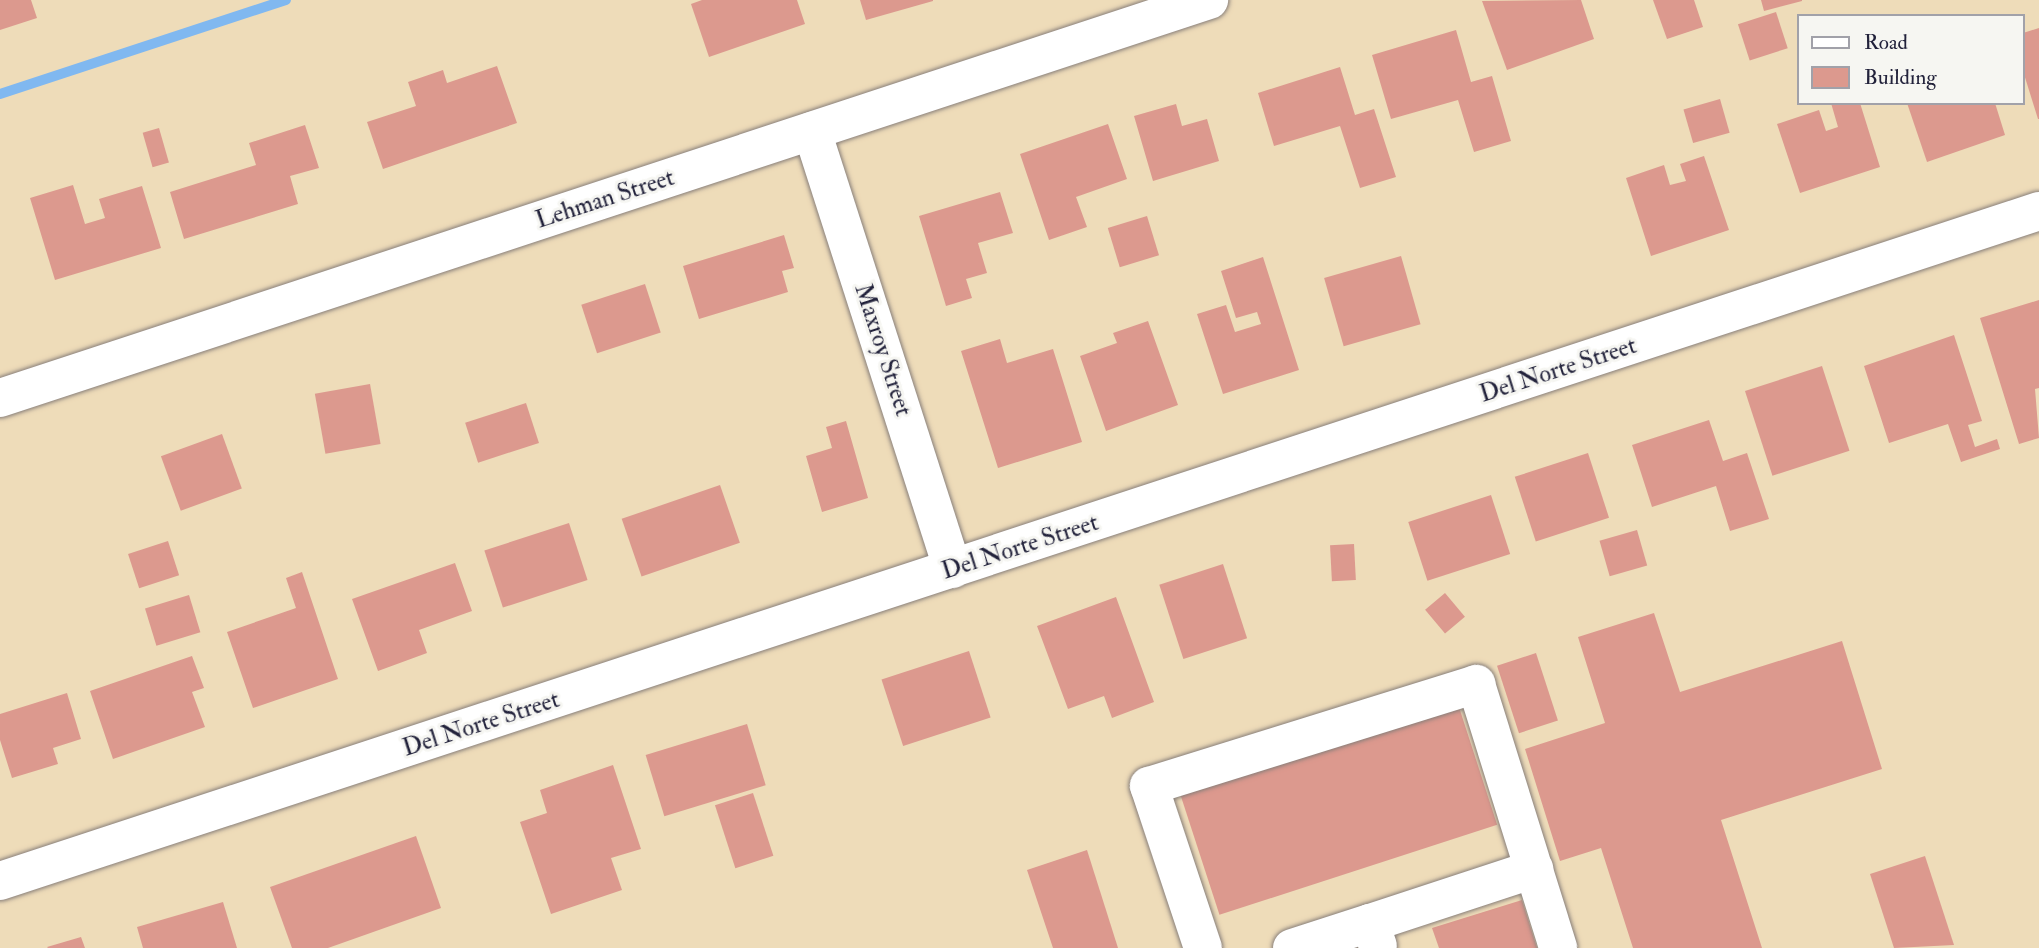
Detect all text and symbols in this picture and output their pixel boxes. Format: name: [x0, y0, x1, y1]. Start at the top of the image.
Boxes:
legend: [1798, 14, 2025, 105]
text: Road: [1864, 29, 1908, 56]
text: Building: [1864, 64, 1937, 91]
street label: Lehman Street: [532, 163, 678, 235]
street label: Maxroy Street: [848, 280, 918, 420]
street label: Del Norte Street: [1476, 331, 1640, 409]
street label: Del Norte Street: [938, 508, 1102, 586]
street label: Del Norte Street: [399, 685, 563, 763]

